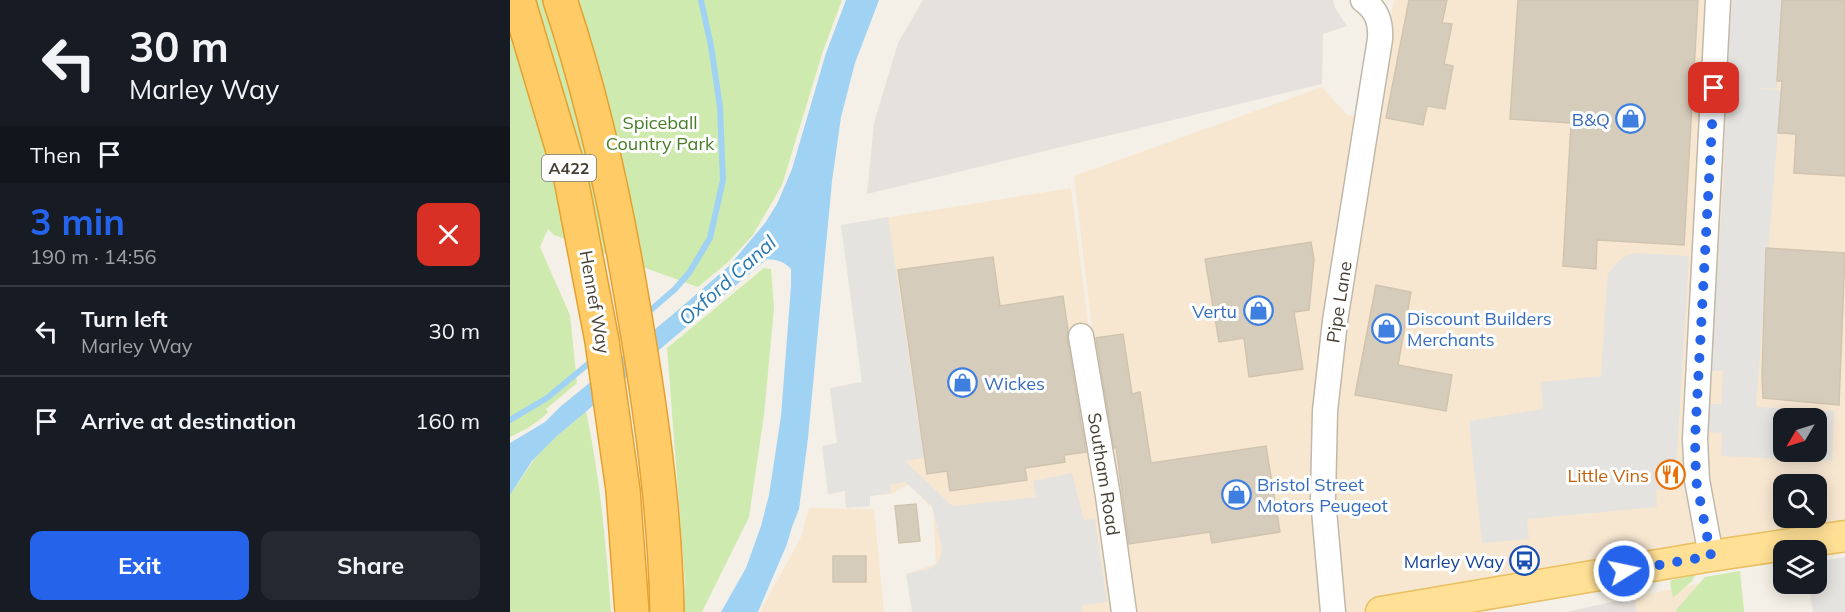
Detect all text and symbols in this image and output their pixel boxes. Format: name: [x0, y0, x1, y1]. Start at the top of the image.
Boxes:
text: 30 m: [129, 20, 229, 73]
icon: left: [30, 24, 108, 102]
pin: [1688, 62, 1739, 113]
icon: arrive: [1697, 71, 1730, 104]
text: Marley Way: [129, 72, 279, 106]
shop icon: B&Q: [1615, 103, 1647, 135]
place label: B&Q: [1572, 108, 1610, 131]
park label: Spiceball Country Park: [606, 111, 715, 155]
icon: arrive: [93, 138, 126, 171]
text: Then: [30, 141, 81, 169]
road number: A422: [542, 155, 596, 181]
text: 3 min: [30, 199, 125, 244]
button: close: [417, 203, 480, 266]
water label: Oxford Canal: [673, 230, 781, 330]
text: 190 m · 14:56: [30, 244, 156, 269]
street label: Hennef Way: [575, 249, 615, 356]
street label: Pipe Lane: [1321, 260, 1357, 344]
shop icon: Vertu: [1242, 295, 1274, 327]
place label: Vertu: [1192, 300, 1237, 323]
text: Turn left: [81, 305, 168, 333]
place label: Discount Builders Merchants: [1407, 307, 1552, 351]
shop icon: Discount Builders Merchants: [1370, 312, 1402, 344]
icon: left: [30, 315, 63, 348]
text: 30 m: [429, 317, 480, 345]
text: Marley Way: [81, 333, 192, 358]
shop icon: Wickes: [947, 367, 979, 399]
place label: Wickes: [984, 372, 1045, 395]
icon: arrive: [30, 405, 63, 438]
text: Arrive at destination: [81, 407, 296, 435]
text: 160 m: [415, 407, 480, 435]
north arrow: [1773, 408, 1827, 462]
map controls: [1773, 408, 1827, 594]
street label: Southam Road: [1083, 411, 1125, 537]
restaurant icon: Little Vins: [1654, 459, 1686, 491]
place label: Little Vins: [1567, 464, 1649, 487]
place label: Bristol Street Motors Peugeot: [1257, 473, 1388, 517]
button: search: [1773, 474, 1827, 528]
shop icon: Bristol Street Motors Peugeot: [1220, 478, 1252, 510]
button: Exit: [30, 531, 249, 600]
button: Share: [261, 531, 480, 600]
position arrow: [1592, 539, 1656, 603]
button: layers: [1773, 540, 1827, 594]
bus stop icon: Marley Way: [1509, 545, 1541, 577]
place label: Marley Way: [1404, 550, 1504, 573]

